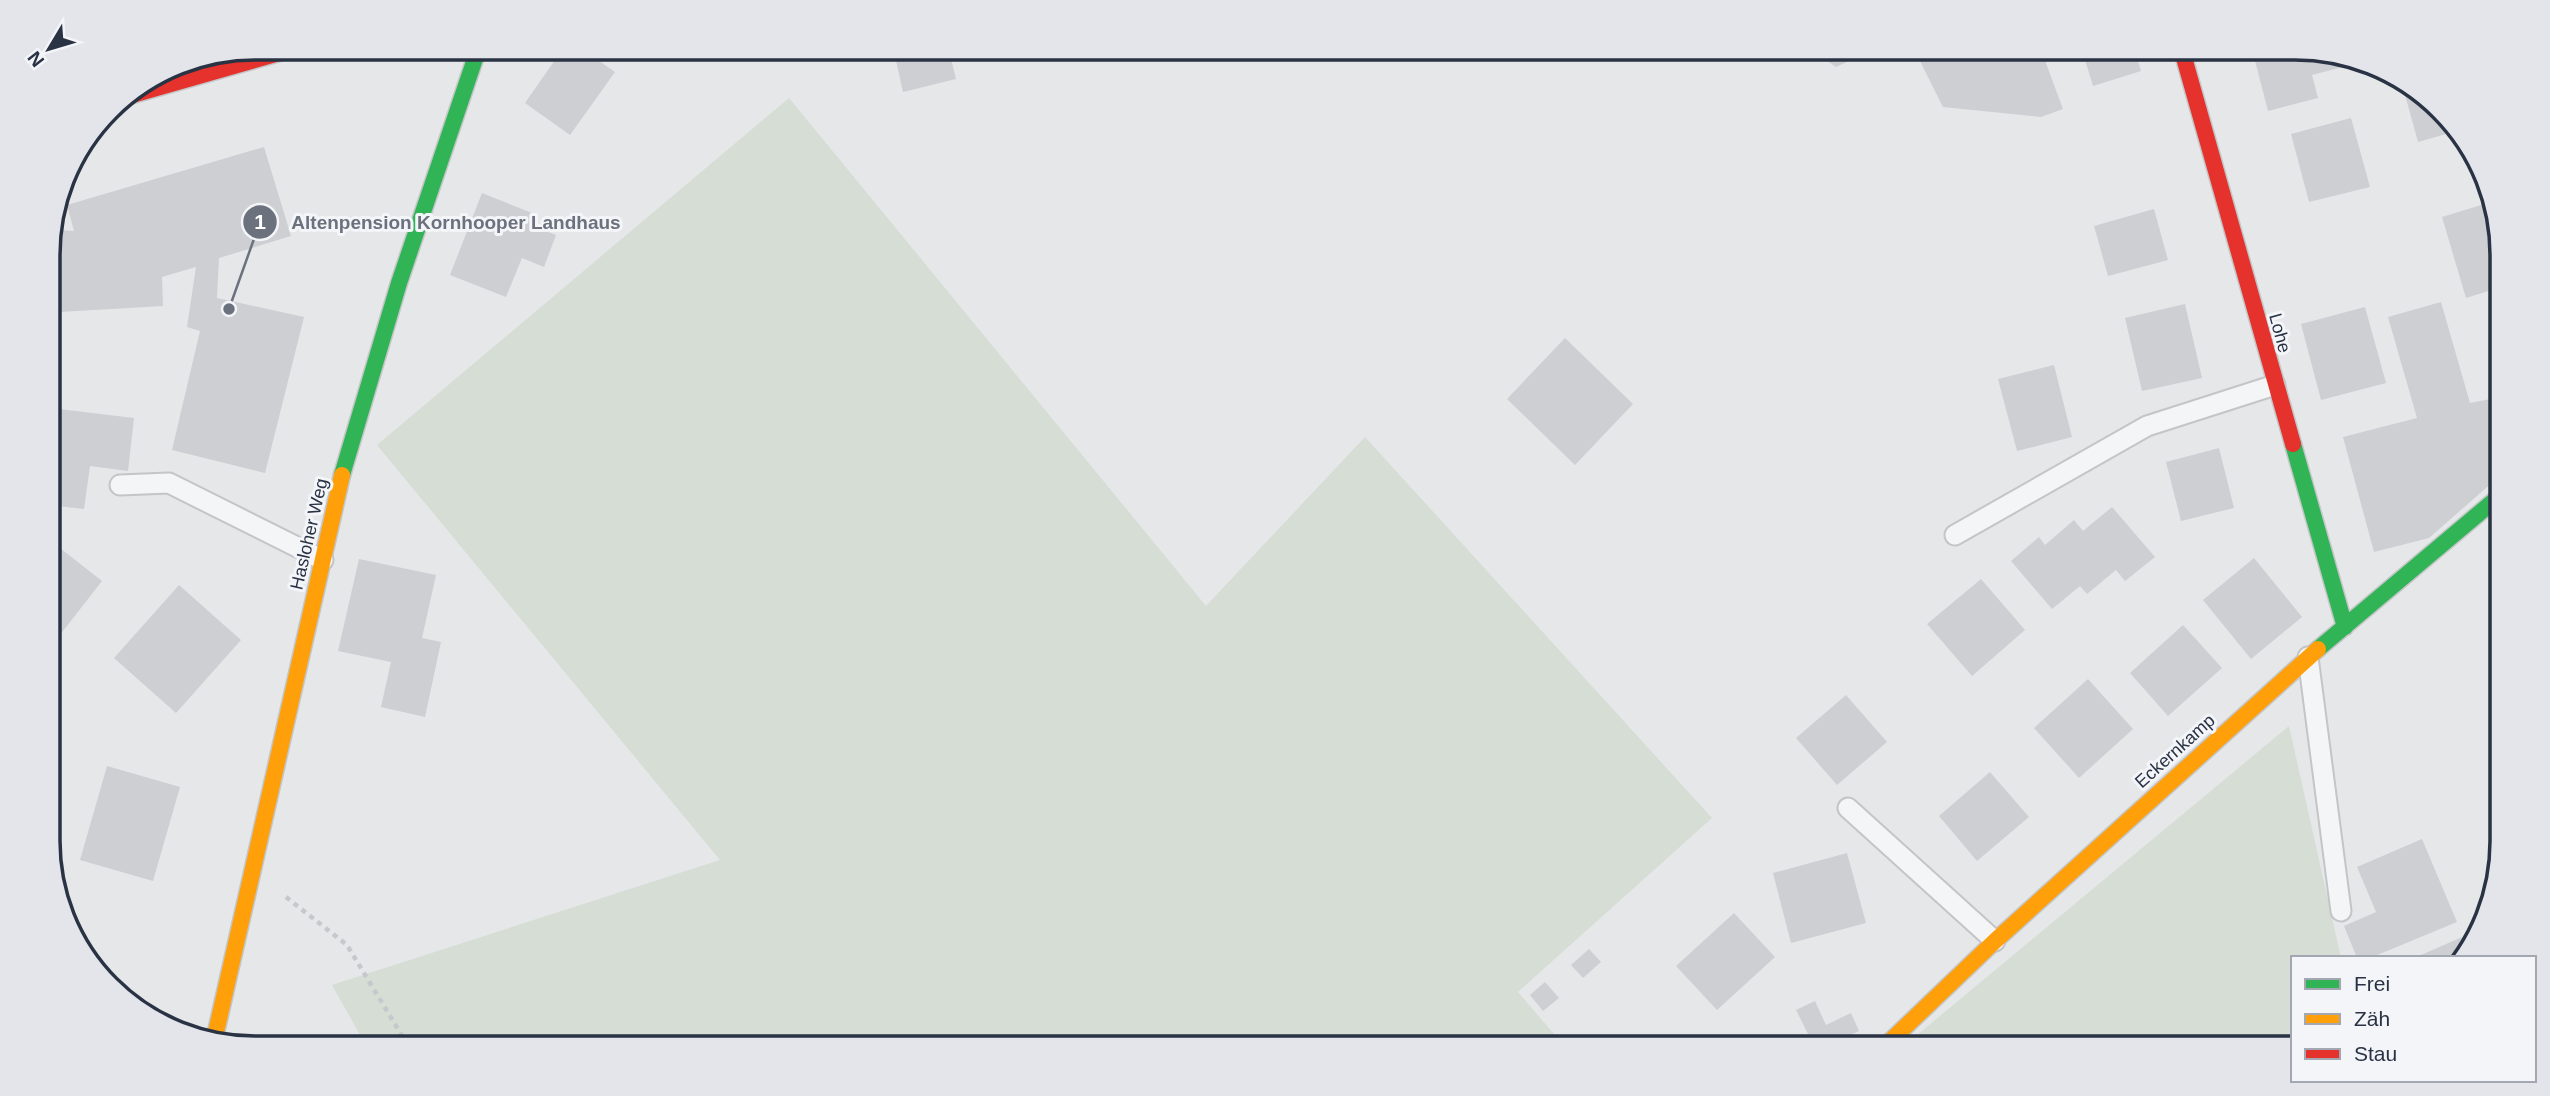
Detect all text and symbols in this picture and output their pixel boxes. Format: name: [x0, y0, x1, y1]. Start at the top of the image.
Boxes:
north arrow: [14, 14, 84, 84]
text: N: [23, 47, 48, 71]
callout: Altenpension Kornhooper Landhaus: [242, 202, 635, 242]
text: 1: [254, 210, 266, 233]
text: Altenpension Kornhooper Landhaus: [291, 212, 621, 233]
street label: Lohe: [2265, 311, 2295, 355]
street label: Hasloher Weg: [286, 476, 332, 592]
street label: Eckernkamp: [2131, 710, 2219, 792]
legend: [2291, 956, 2536, 1082]
text: Frei: [2354, 972, 2390, 995]
text: Zäh: [2354, 1007, 2390, 1030]
text: Stau: [2354, 1042, 2397, 1065]

